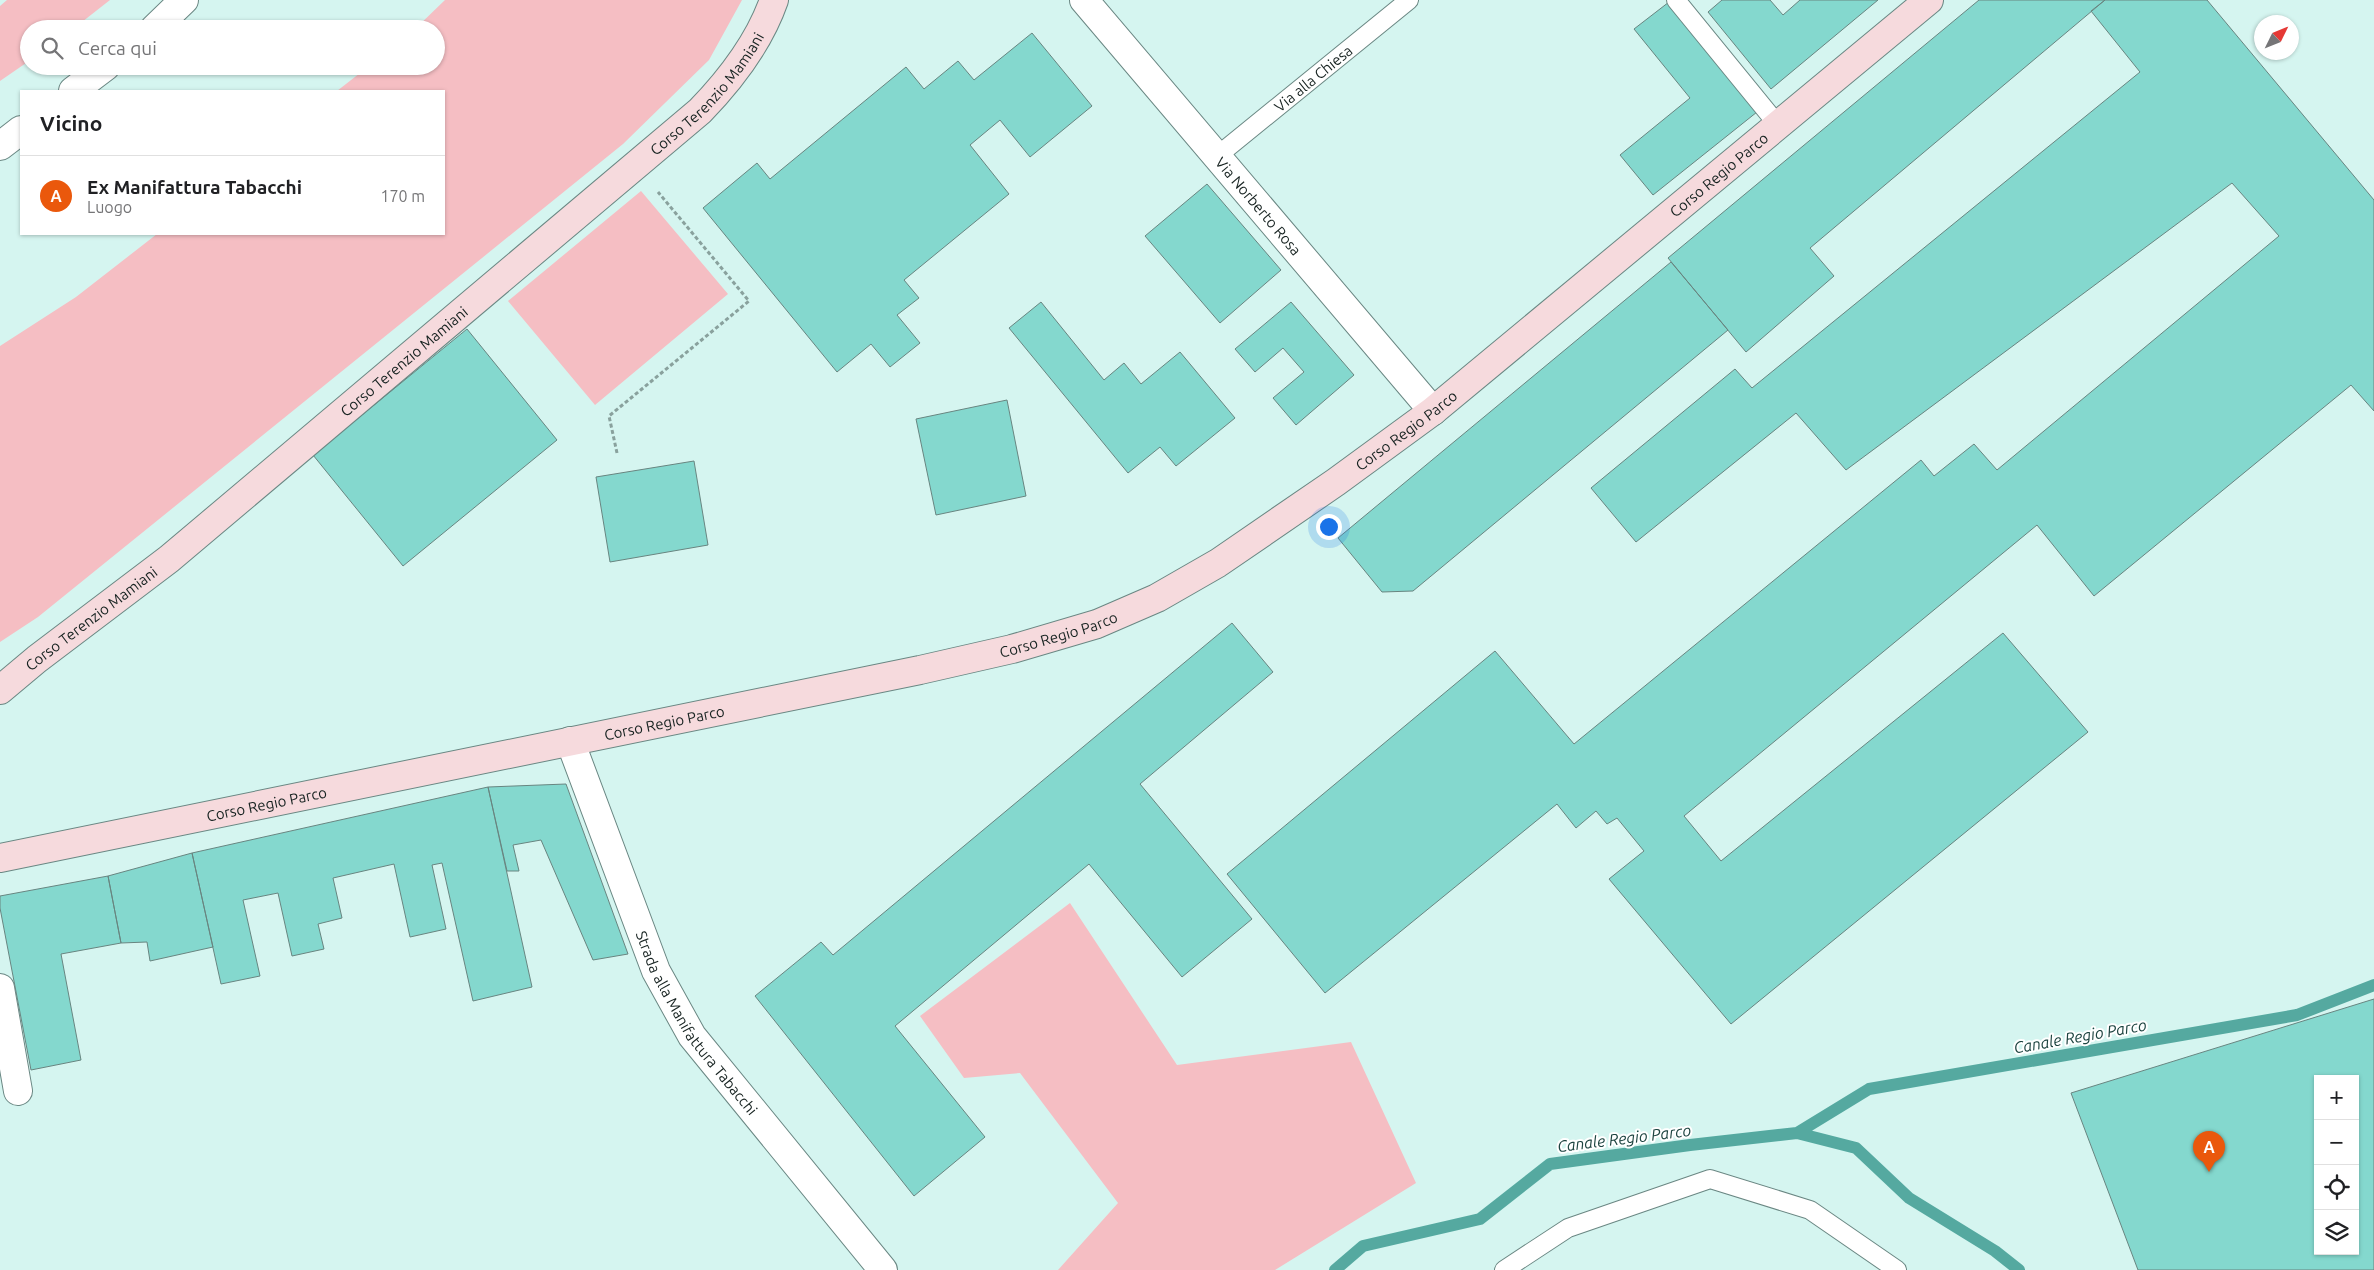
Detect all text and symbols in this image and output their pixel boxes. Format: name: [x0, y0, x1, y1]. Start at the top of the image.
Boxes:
north arrow: [2254, 15, 2299, 60]
search box: [20, 20, 445, 75]
street label: Corso Terenzio Mamiani: [646, 29, 767, 158]
icon: search: [38, 34, 66, 62]
text: Cerca qui: [78, 37, 157, 59]
street label: Via alla Chiesa: [1271, 41, 1355, 115]
text: Vicino: [40, 111, 102, 135]
street label: Corso Regio Parco: [1666, 129, 1771, 220]
street label: Via Norberto Rosa: [1212, 153, 1305, 258]
text: Ex Manifattura Tabacchi: [87, 176, 302, 198]
text: A: [50, 187, 62, 205]
text: 170 m: [380, 187, 425, 205]
text: Luogo: [87, 198, 132, 216]
street label: Corso Terenzio Mamiani: [337, 303, 471, 419]
street label: Corso Regio Parco: [1352, 386, 1460, 474]
your location: [1316, 514, 1342, 540]
street label: Corso Terenzio Mamiani: [22, 563, 160, 674]
street label: Corso Regio Parco: [998, 608, 1120, 660]
street label: Corso Regio Parco: [603, 702, 726, 743]
street label: Corso Regio Parco: [205, 783, 328, 824]
street label: Strada alla Manifattura Tabacchi: [633, 928, 761, 1118]
water label: Canale Regio Parco: [2012, 1015, 2148, 1057]
map controls: [2314, 1075, 2359, 1255]
button: +: [2314, 1075, 2359, 1120]
button: −: [2314, 1120, 2359, 1165]
water label: Canale Regio Parco: [1556, 1121, 1692, 1155]
pin: A: [2193, 1131, 2225, 1172]
button: locate: [2314, 1165, 2359, 1210]
button: layers: [2314, 1210, 2359, 1255]

